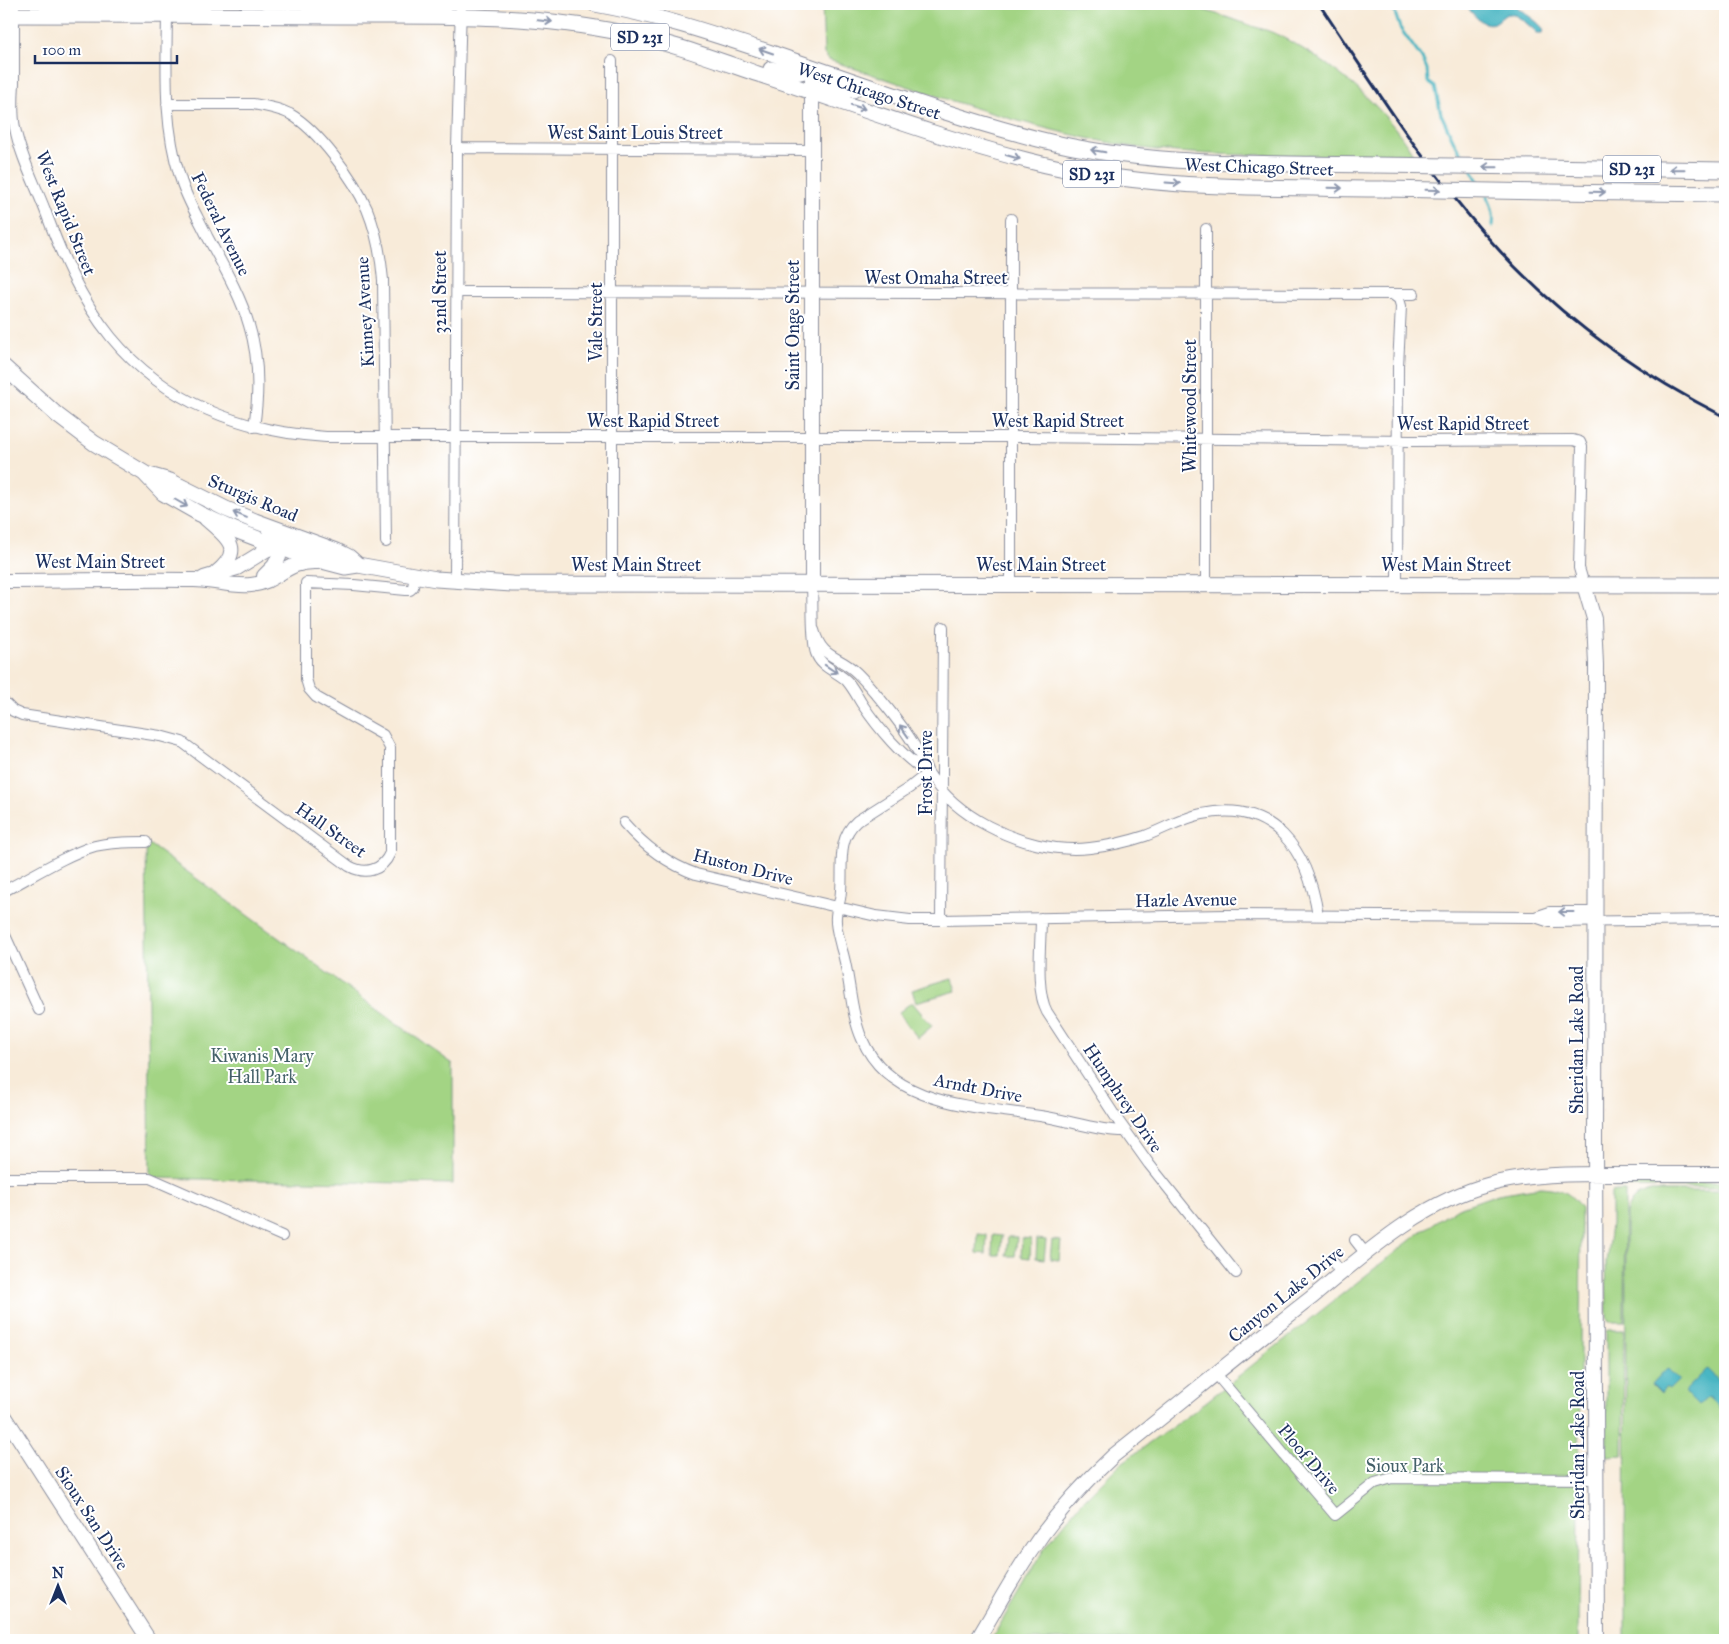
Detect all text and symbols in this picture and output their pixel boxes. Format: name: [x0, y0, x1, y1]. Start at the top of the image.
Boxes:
one-way arrow: [536, 16, 552, 26]
road number: SD 231: [611, 24, 669, 51]
scale bar: [35, 32, 178, 64]
text: 100 m: [42, 41, 82, 59]
one-way arrow: [759, 46, 774, 55]
street label: West Chicago Street: [794, 57, 944, 126]
one-way arrow: [850, 103, 865, 112]
street label: West Saint Louis Street: [547, 122, 723, 144]
one-way arrow: [1090, 145, 1106, 155]
street label: West Rapid Street: [31, 147, 101, 279]
one-way arrow: [1004, 152, 1020, 162]
street label: West Chicago Street: [1184, 153, 1335, 182]
road number: SD 231: [1603, 156, 1661, 182]
road number: SD 231: [1063, 160, 1121, 188]
one-way arrow: [1483, 162, 1499, 172]
one-way arrow: [1669, 165, 1685, 174]
street label: Federal Avenue: [186, 169, 256, 279]
one-way arrow: [1165, 179, 1181, 188]
one-way arrow: [1327, 184, 1343, 193]
one-way arrow: [1424, 185, 1441, 195]
one-way arrow: [1590, 187, 1606, 197]
street label: 32nd Street: [429, 250, 451, 334]
street label: Kinney Avenue: [351, 256, 379, 368]
street label: Saint Onge Street: [782, 259, 805, 390]
street label: West Omaha Street: [864, 267, 1008, 289]
street label: Vale Street: [585, 282, 607, 363]
street label: Whitewood Street: [1179, 339, 1201, 473]
street label: West Rapid Street: [587, 410, 720, 432]
street label: West Rapid Street: [992, 410, 1125, 432]
street label: West Rapid Street: [1397, 413, 1530, 435]
street label: Sturgis Road: [204, 469, 301, 528]
one-way arrow: [174, 499, 188, 509]
one-way arrow: [233, 509, 248, 519]
street label: West Main Street: [35, 551, 166, 573]
street label: West Main Street: [571, 554, 702, 576]
street label: West Main Street: [976, 554, 1107, 576]
street label: West Main Street: [1381, 554, 1512, 576]
one-way arrow: [824, 664, 838, 675]
one-way arrow: [899, 724, 910, 738]
street label: Frost Drive: [915, 730, 937, 816]
street label: Hall Street: [291, 798, 371, 863]
street label: Huston Drive: [691, 844, 795, 890]
street label: Hazle Avenue: [1135, 888, 1237, 912]
one-way arrow: [1558, 907, 1574, 917]
street label: Sheridan Lake Road: [1566, 966, 1588, 1114]
street label: Humphrey Drive: [1078, 1039, 1168, 1157]
park label: Kiwanis Mary Hall Park: [210, 1045, 314, 1088]
street label: Arndt Drive: [931, 1068, 1024, 1107]
street label: Canyon Lake Drive: [1224, 1241, 1348, 1347]
street label: Sheridan Lake Road: [1567, 1371, 1589, 1519]
street label: Ploof Drive: [1273, 1419, 1345, 1499]
park label: Sioux Park: [1366, 1455, 1445, 1477]
street label: Sioux San Drive: [50, 1462, 134, 1574]
north arrow: [32, 1562, 82, 1612]
text: N: [52, 1565, 64, 1582]

